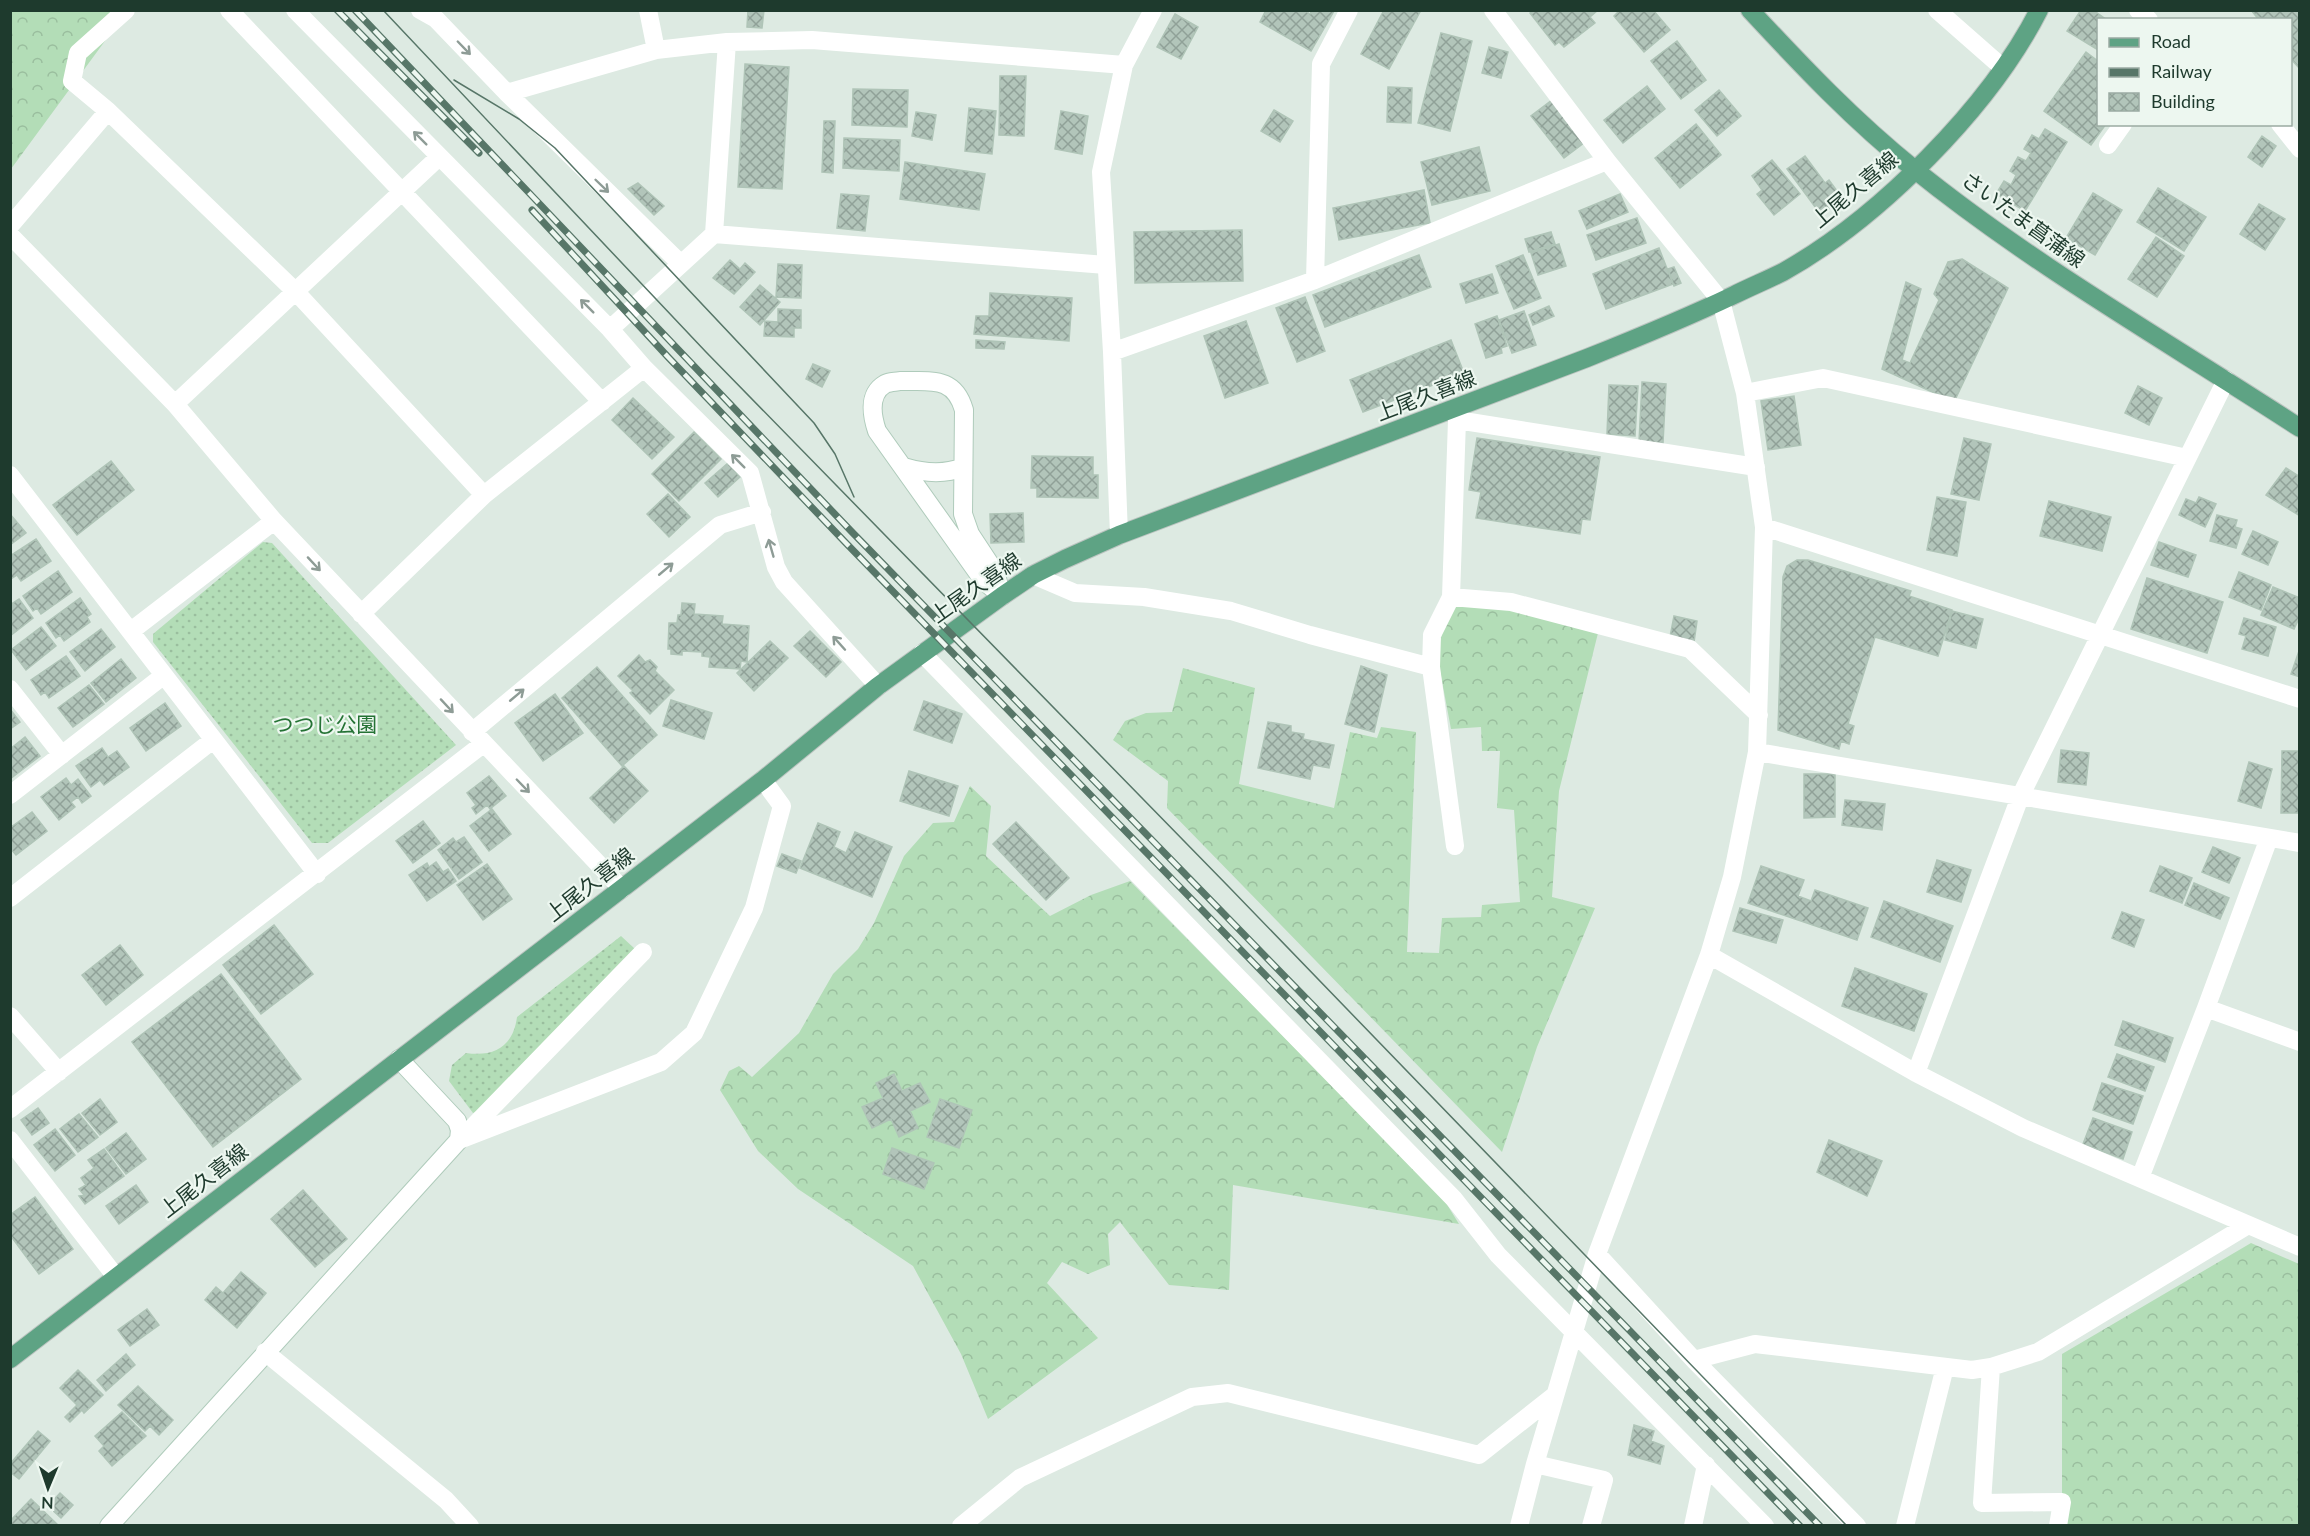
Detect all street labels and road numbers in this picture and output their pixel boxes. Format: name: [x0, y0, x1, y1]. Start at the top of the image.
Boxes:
street label: 上尾久喜線: [1806, 146, 1902, 232]
street label: さいたま菖蒲線: [1957, 166, 2090, 272]
street label: 上尾久喜線: [1372, 364, 1479, 425]
street label: 上尾久喜線: [925, 546, 1025, 627]
street label: 上尾久喜線: [540, 842, 638, 926]
street label: 上尾久喜線: [154, 1138, 252, 1222]

